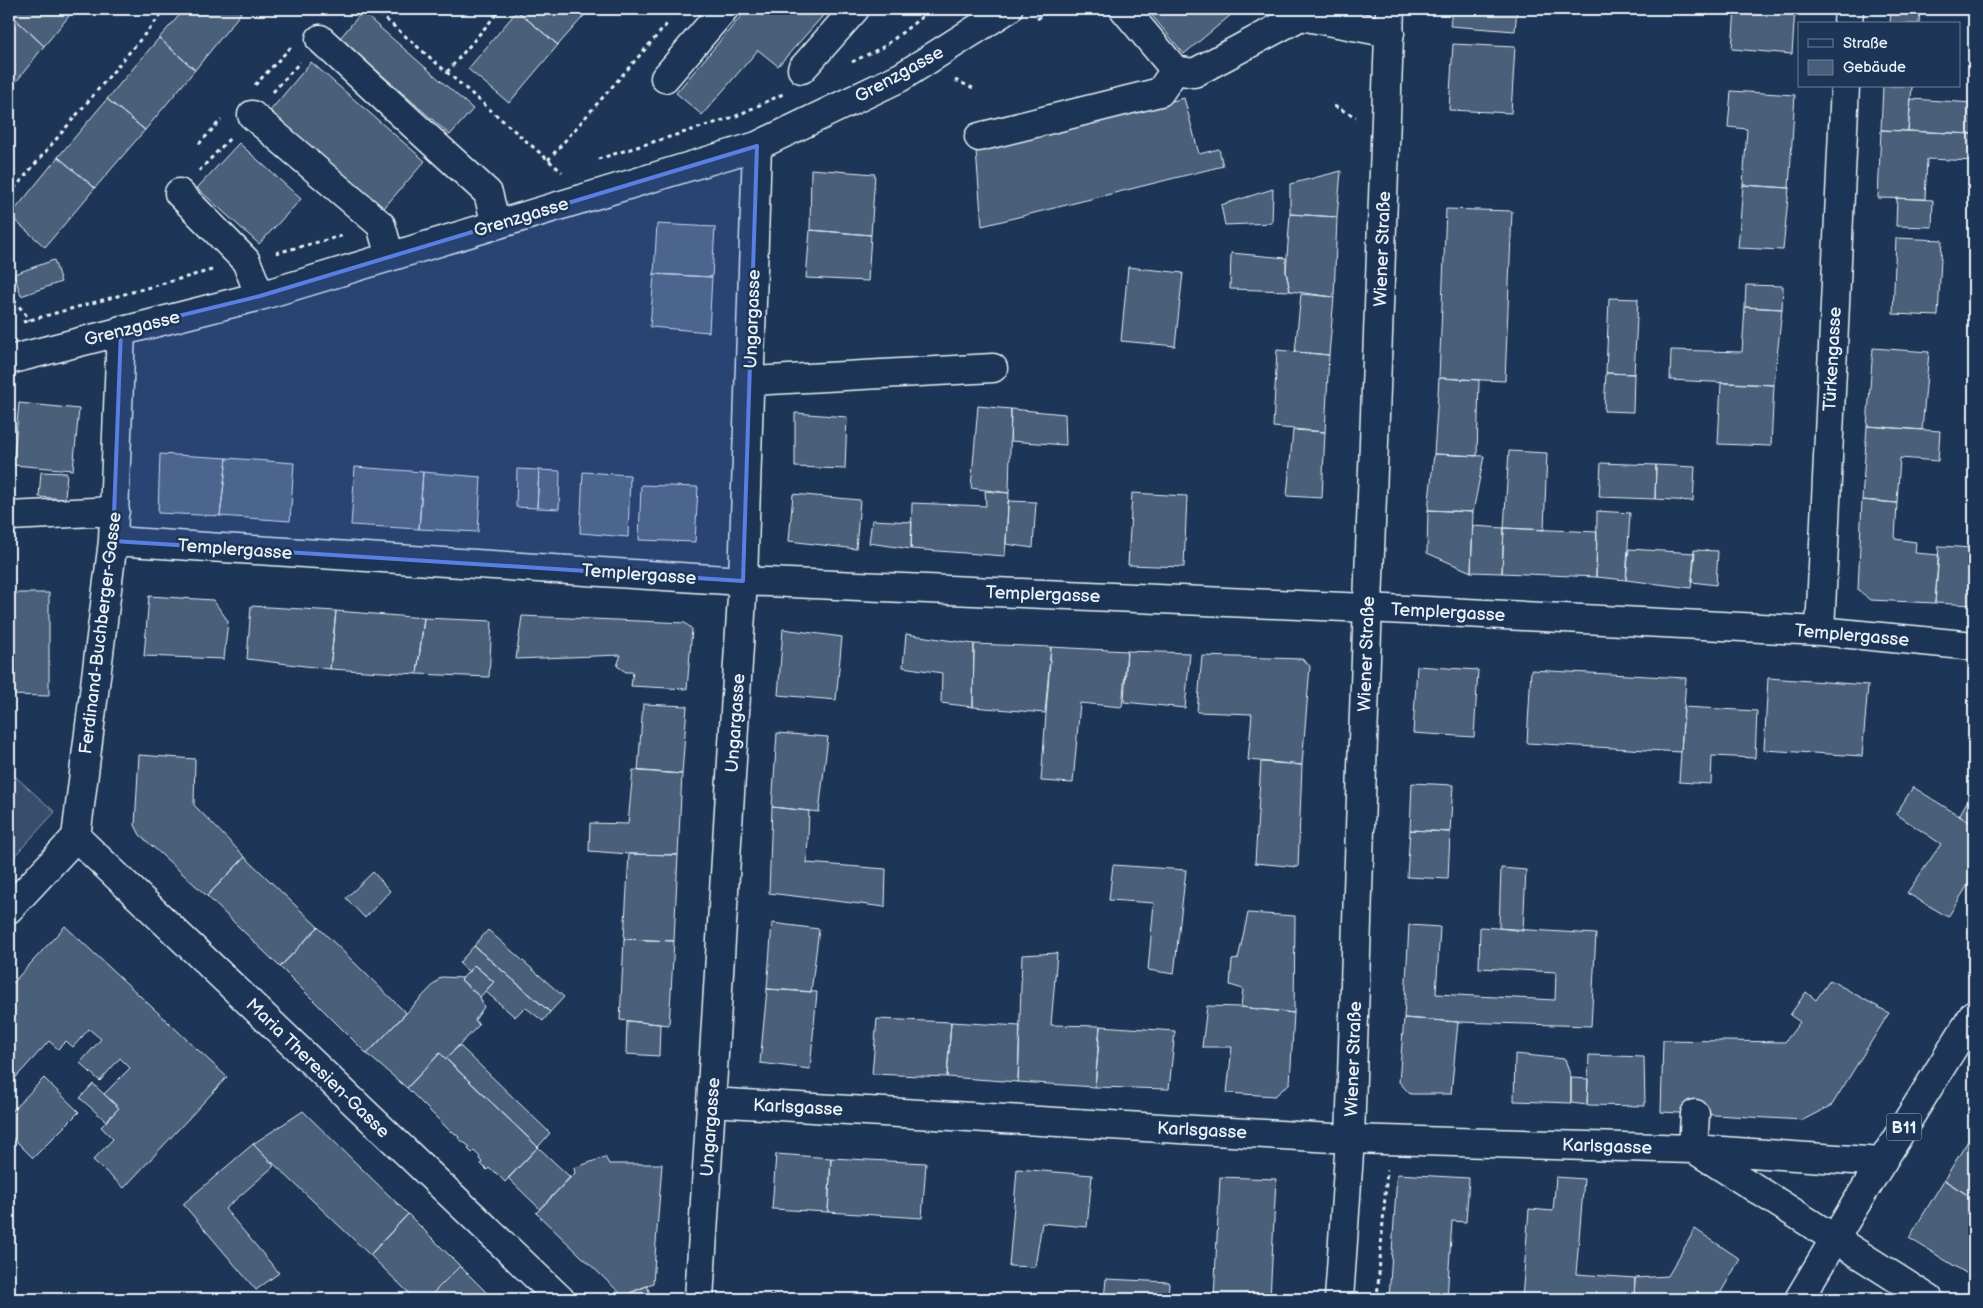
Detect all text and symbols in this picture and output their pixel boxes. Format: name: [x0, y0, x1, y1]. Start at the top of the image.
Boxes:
legend: [1798, 22, 1960, 88]
text: Straße: [1843, 34, 1888, 53]
street label: Grenzgasse: [851, 41, 947, 107]
text: Gebäude: [1843, 58, 1906, 77]
street label: Wiener Straße: [1370, 191, 1395, 307]
street label: Grenzgasse: [471, 193, 571, 242]
street label: Ungargasse: [740, 269, 765, 369]
street label: Grenzgasse: [82, 306, 182, 351]
street label: Türkengasse: [1819, 306, 1846, 412]
street label: Ferdinand-Buchberger-Gasse: [75, 511, 126, 755]
street label: Templergasse: [177, 535, 293, 564]
street label: Templergasse: [581, 560, 697, 589]
street label: Templergasse: [985, 582, 1101, 607]
street label: Wiener Straße: [1354, 596, 1379, 712]
street label: Templergasse: [1390, 599, 1506, 626]
street label: Templergasse: [1794, 620, 1910, 651]
street label: Ungargasse: [722, 673, 749, 773]
street label: Maria Theresien-Gasse: [242, 994, 394, 1143]
street label: Wiener Straße: [1341, 1001, 1366, 1117]
street label: Ungargasse: [697, 1077, 724, 1177]
street label: Karlsgasse: [752, 1095, 844, 1120]
road number: B11: [1886, 1114, 1922, 1140]
street label: Karlsgasse: [1156, 1118, 1248, 1143]
street label: Karlsgasse: [1562, 1134, 1653, 1159]

